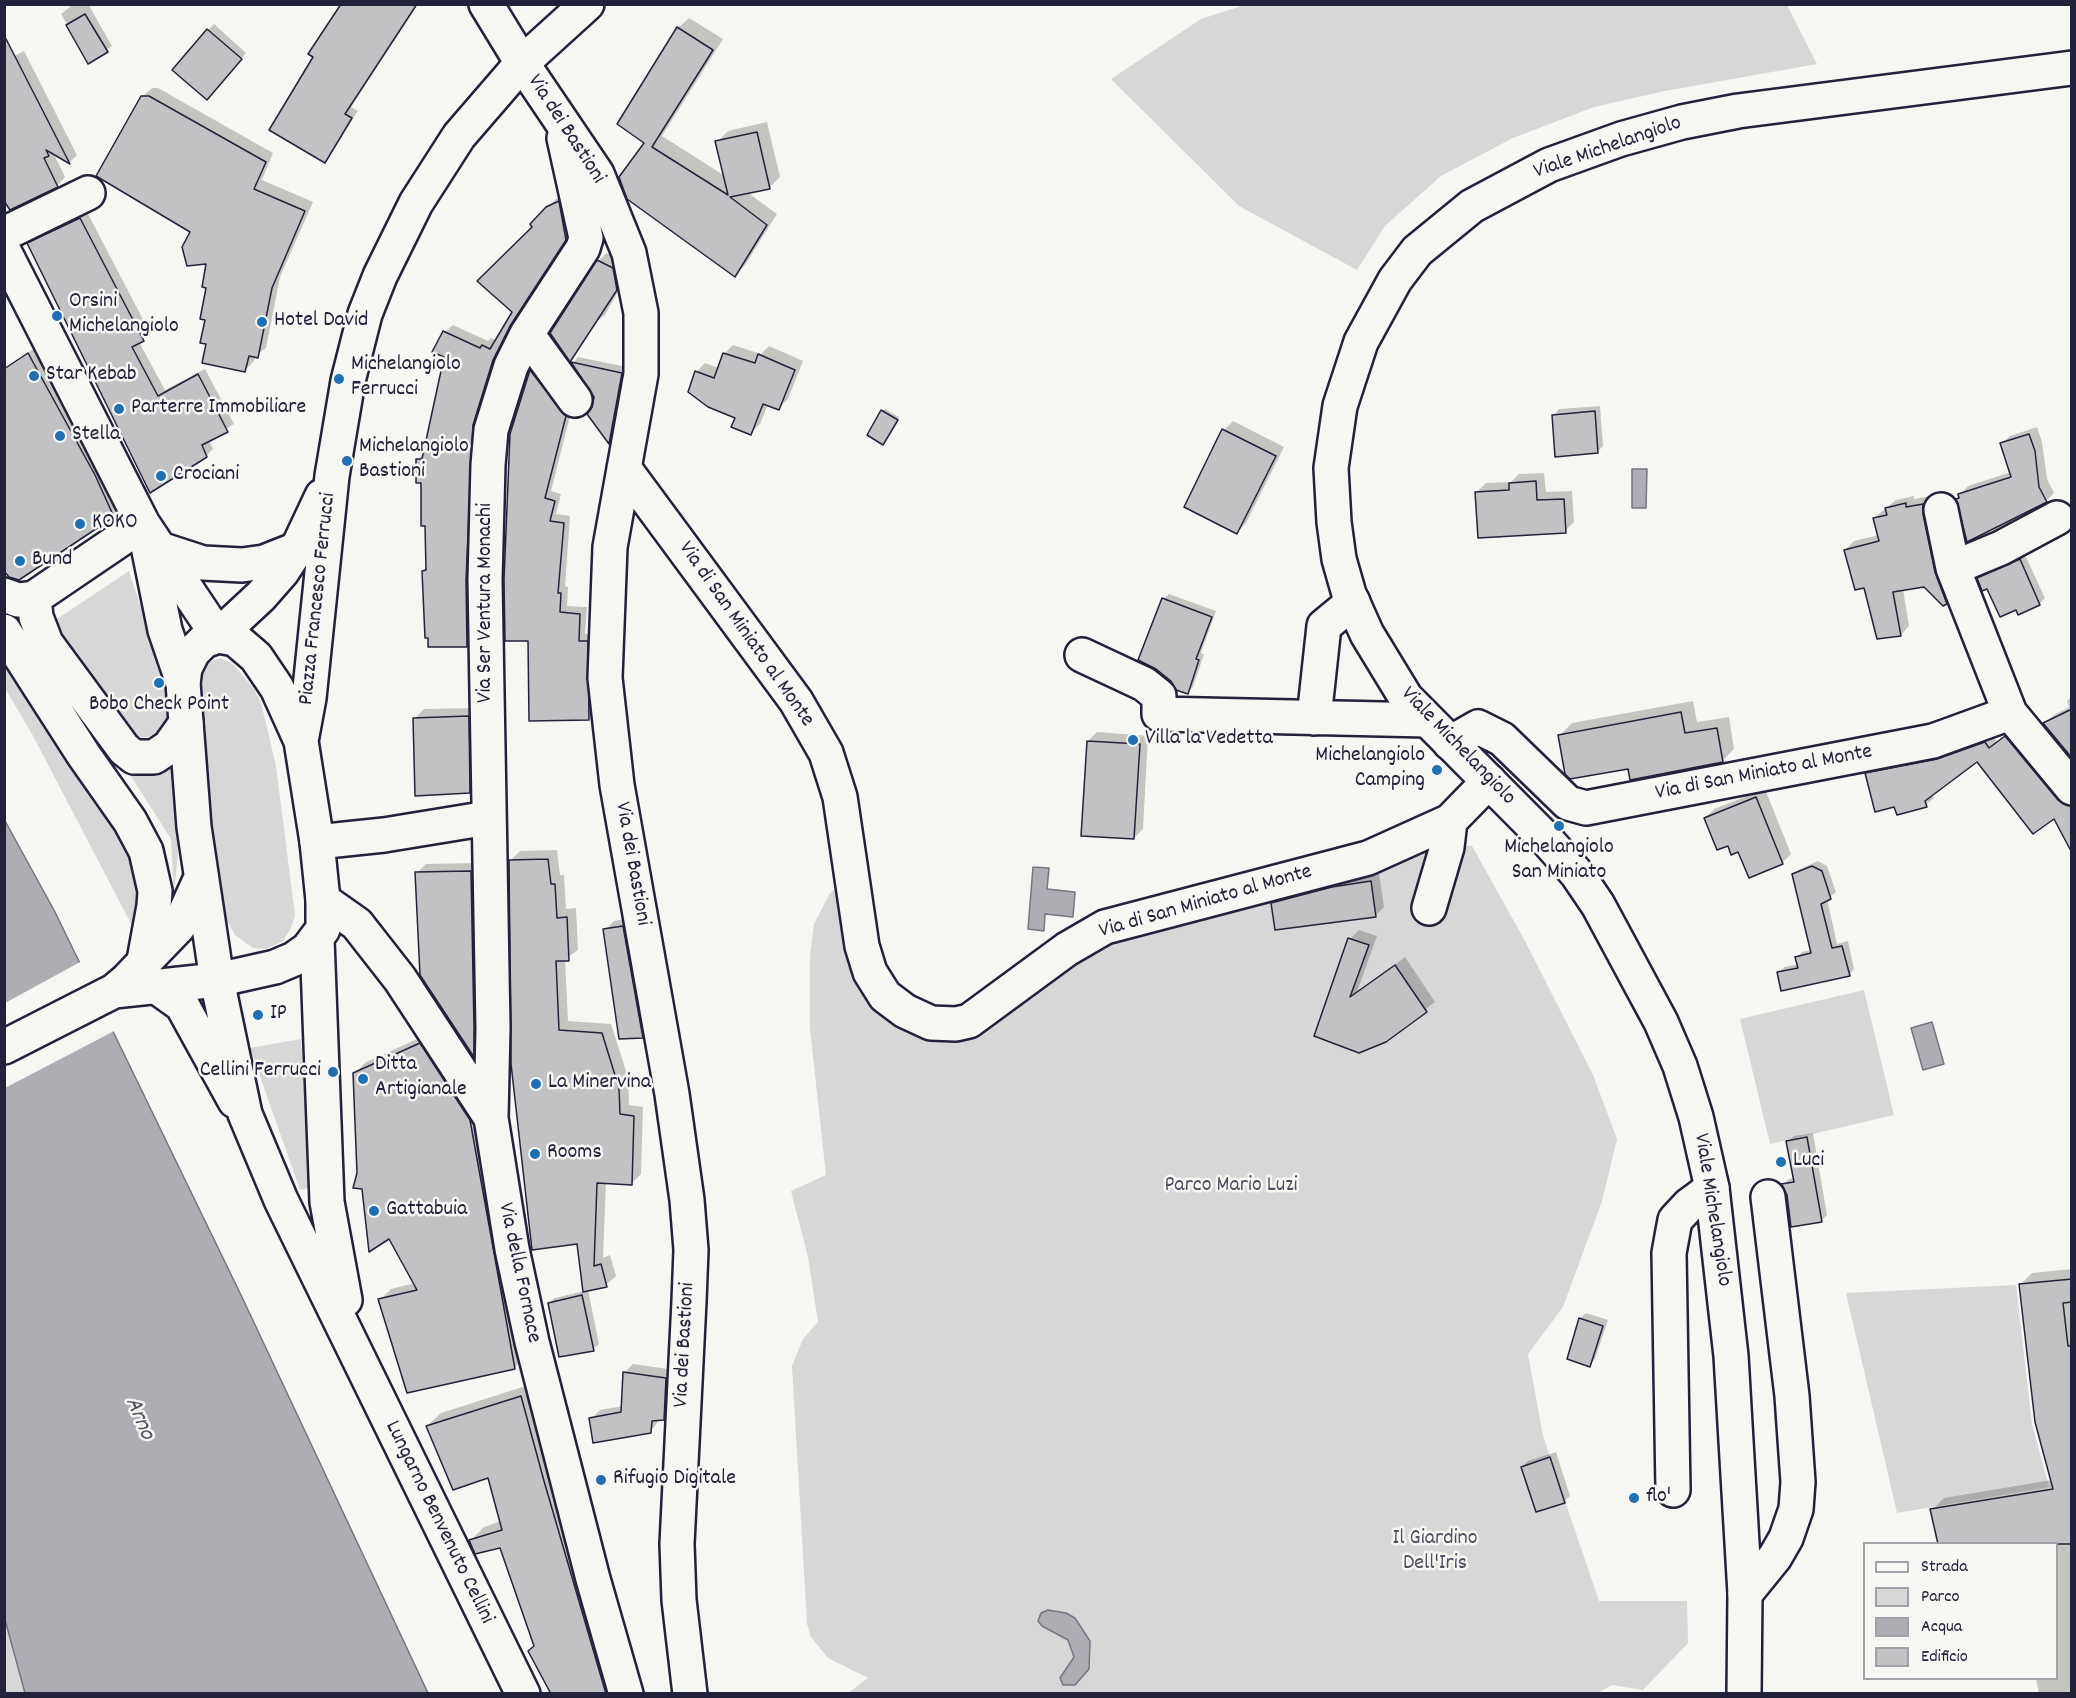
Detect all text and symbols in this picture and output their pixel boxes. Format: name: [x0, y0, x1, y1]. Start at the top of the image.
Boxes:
street label: Via dei Bastioni: [520, 70, 610, 190]
street label: Viale Michelangiolo: [1531, 111, 1685, 187]
place label: Orsini Michelangiolo: [69, 290, 179, 342]
marker: Orsini Michelangiolo: [50, 309, 64, 323]
place label: Hotel David: [274, 309, 368, 335]
marker: Hotel David: [255, 315, 269, 329]
place label: Michelangiolo Ferrucci: [351, 353, 461, 404]
place label: Star Kebab: [46, 363, 137, 389]
marker: Star Kebab: [27, 369, 41, 383]
marker: Michelangiolo Ferrucci: [332, 372, 346, 386]
place label: Parterre Immobiliare: [131, 396, 306, 422]
marker: Parterre Immobiliare: [112, 402, 126, 416]
place label: Stella: [72, 423, 120, 449]
marker: Stella: [53, 429, 67, 443]
place label: Michelangiolo Bastioni: [359, 435, 469, 487]
marker: Michelangiolo Bastioni: [340, 454, 354, 468]
place label: Crociani: [173, 463, 239, 489]
marker: Crociani: [154, 469, 168, 483]
street label: Piazza Francesco Ferrucci: [295, 492, 343, 706]
street label: Via Ser Ventura Monachi: [474, 503, 500, 703]
place label: KOKO: [92, 511, 138, 537]
marker: KOKO: [73, 517, 87, 531]
street label: Via di San Miniato al Monte: [671, 537, 819, 733]
place label: Bund: [32, 548, 72, 574]
marker: Bund: [13, 554, 27, 568]
marker: Bobo Check Point: [152, 676, 166, 690]
street label: Viale Michelangiolo: [1394, 682, 1520, 812]
place label: Bobo Check Point: [89, 693, 229, 719]
place label: Villa la Vedetta: [1145, 727, 1273, 753]
marker: Villa la Vedetta: [1126, 733, 1140, 747]
street label: Via di San Miniato al Monte: [1653, 740, 1875, 808]
place label: Michelangiolo Camping: [1315, 744, 1425, 796]
marker: Michelangiolo Camping: [1430, 763, 1444, 777]
street label: Via dei Bastioni: [607, 800, 655, 928]
marker: Michelangiolo San Miniato: [1552, 819, 1566, 833]
place label: Michelangiolo San Miniato: [1504, 836, 1614, 888]
street label: Via di San Miniato al Monte: [1097, 860, 1315, 946]
place label: IP: [270, 1002, 287, 1028]
marker: IP: [251, 1008, 265, 1022]
place label: Ditta Artigianale: [375, 1053, 467, 1104]
place label: Cellini Ferrucci: [200, 1059, 321, 1085]
marker: Cellini Ferrucci: [326, 1065, 340, 1079]
place label: La Minervina: [548, 1071, 651, 1097]
marker: Ditta Artigianale: [356, 1072, 370, 1086]
marker: La Minervina: [529, 1077, 543, 1091]
street label: Viale Michelangiolo: [1686, 1132, 1736, 1288]
place label: Rooms: [547, 1141, 602, 1167]
marker: Rooms: [528, 1147, 542, 1161]
place label: Luci: [1793, 1149, 1824, 1175]
marker: Luci: [1774, 1155, 1788, 1169]
park label: Parco Mario Luzi: [1164, 1174, 1298, 1200]
place label: Gattabuia: [386, 1198, 467, 1224]
street label: Via della Fornace: [490, 1201, 546, 1345]
marker: Gattabuia: [367, 1204, 381, 1218]
street label: Via dei Bastioni: [670, 1282, 702, 1408]
water label: Arno: [116, 1393, 160, 1445]
street label: Lungarno Benvenuto Cellini: [377, 1417, 499, 1629]
place label: Rifugio Digitale: [613, 1467, 736, 1493]
marker: Rifugio Digitale: [594, 1473, 608, 1487]
place label: flo': [1646, 1485, 1671, 1511]
marker: flo': [1627, 1491, 1641, 1505]
park label: Il Giardino Dell'Iris: [1392, 1527, 1478, 1579]
legend: [1863, 1542, 2058, 1680]
text: Strada: [1921, 1555, 1968, 1580]
text: Parco: [1921, 1585, 1960, 1610]
text: Acqua: [1921, 1615, 1962, 1640]
text: Edificio: [1921, 1645, 1968, 1670]

